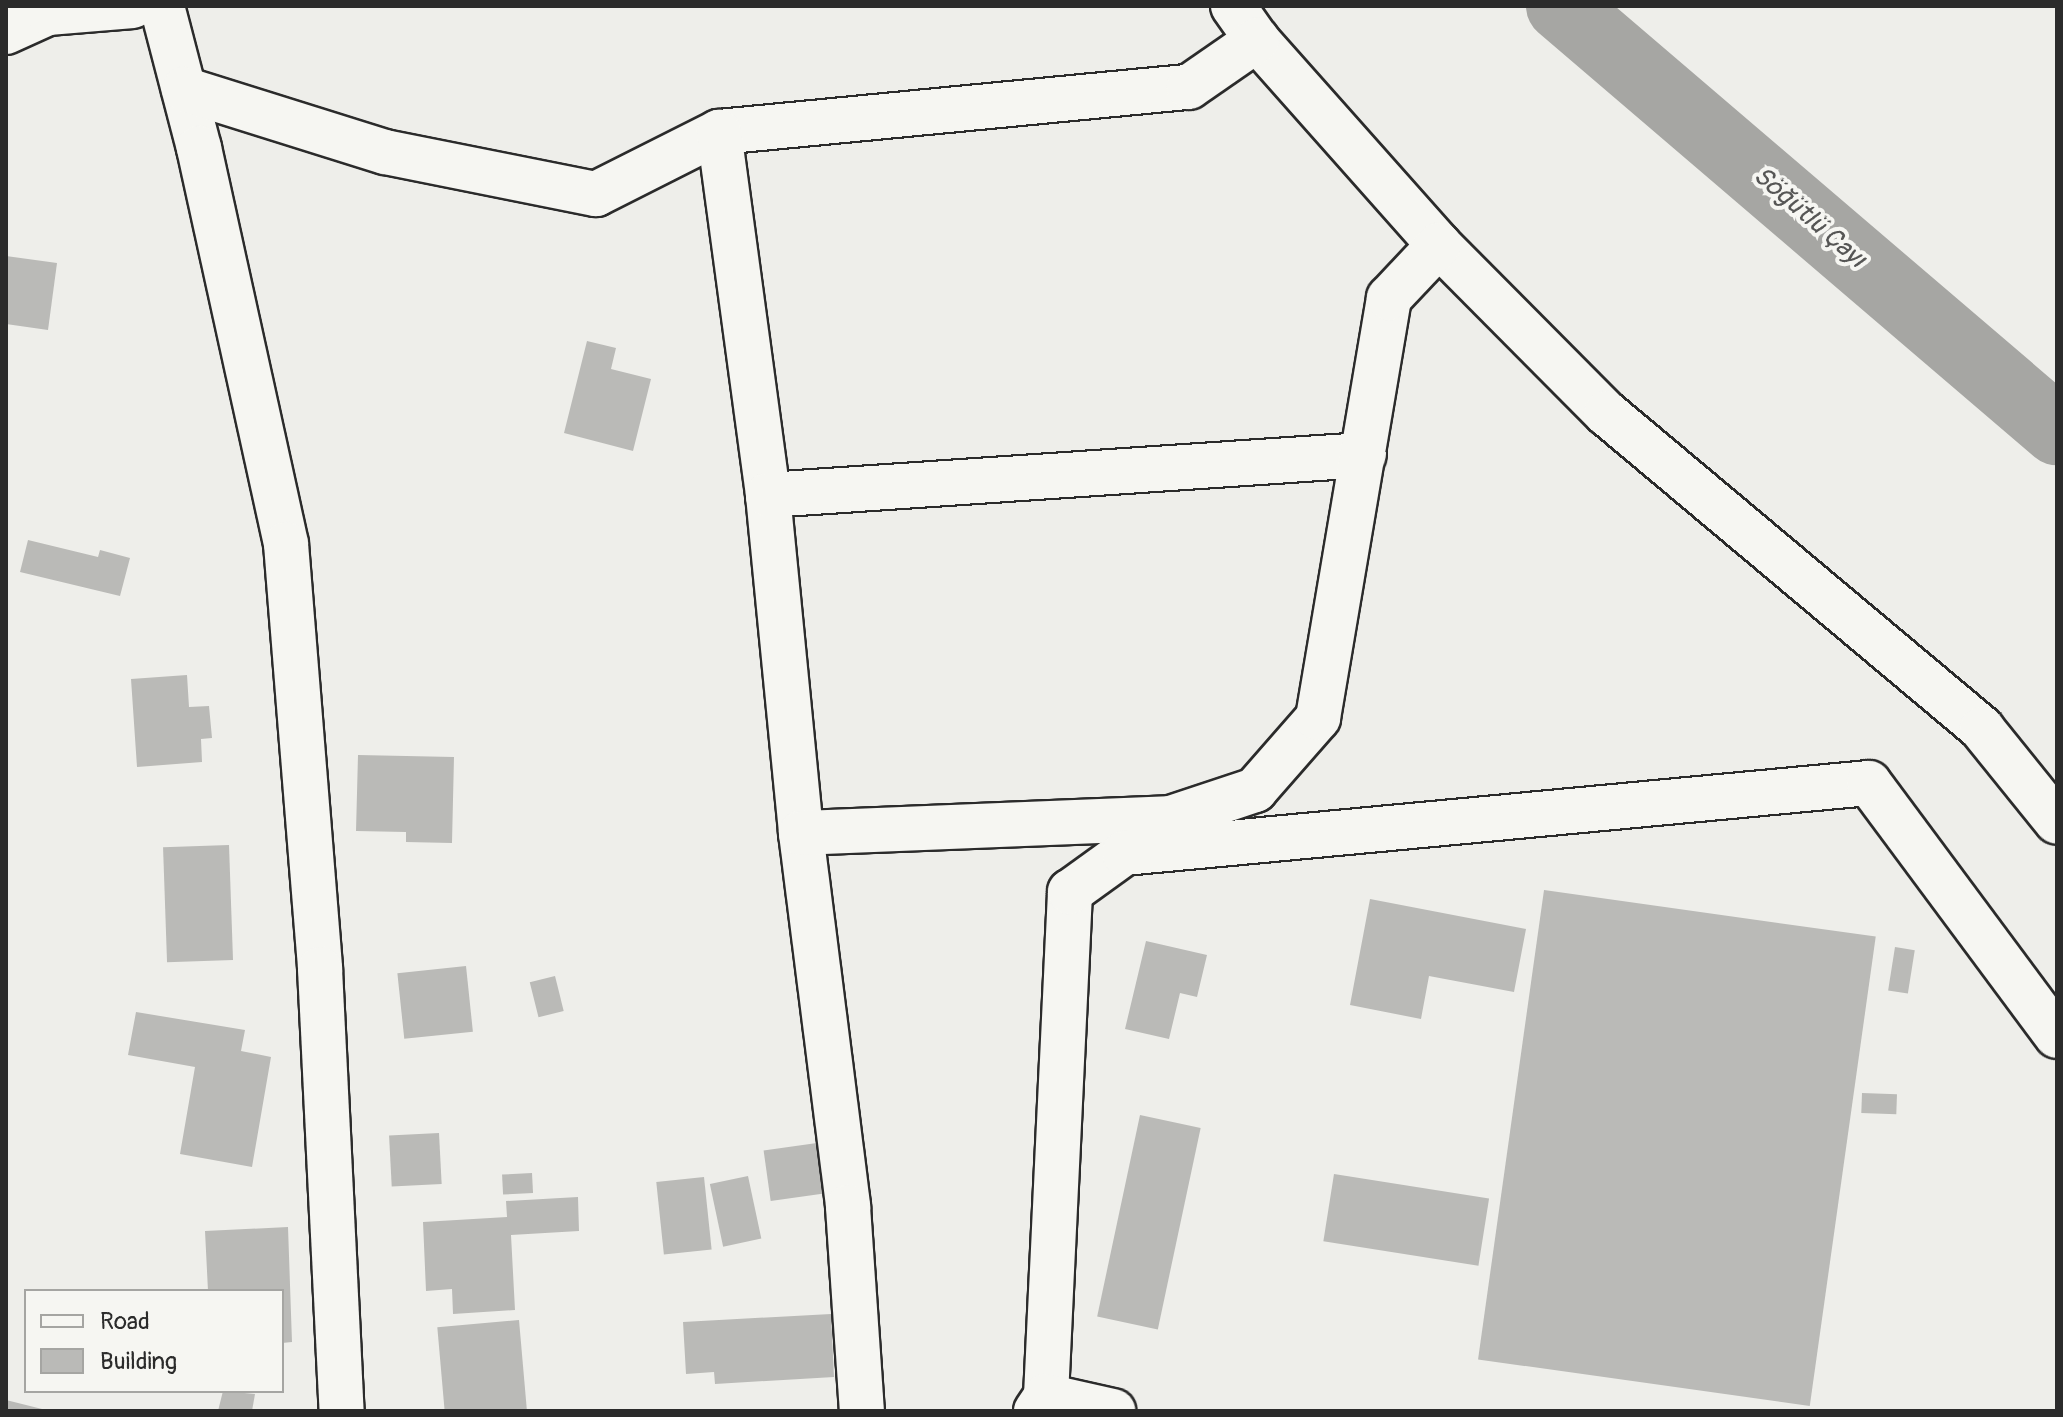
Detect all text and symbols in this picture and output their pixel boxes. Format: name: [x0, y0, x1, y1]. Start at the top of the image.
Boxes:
water label: Söğütlü Çayı: [1746, 161, 1872, 275]
legend: [24, 1289, 284, 1393]
text: Road: [100, 1307, 150, 1336]
text: Building: [100, 1347, 177, 1376]

